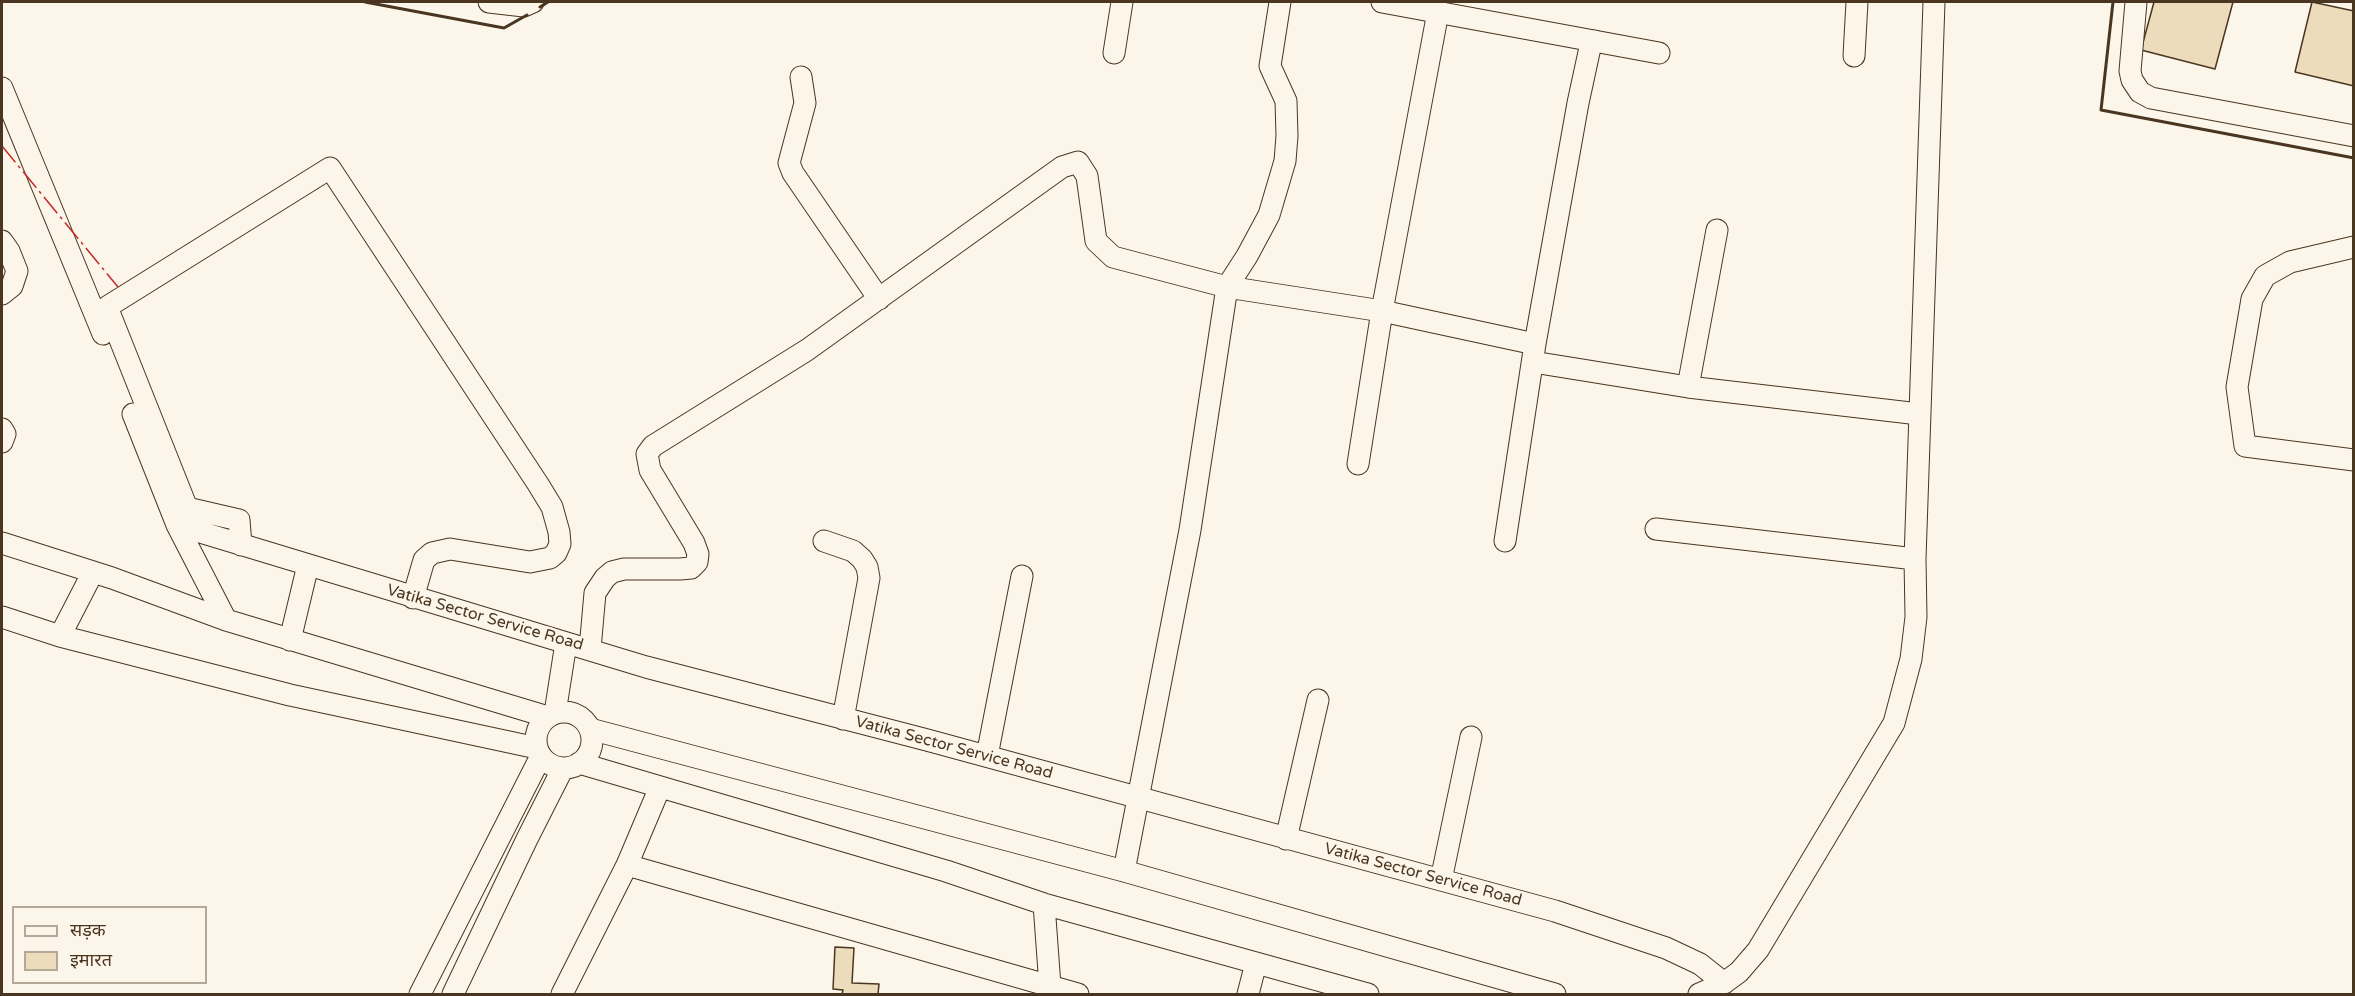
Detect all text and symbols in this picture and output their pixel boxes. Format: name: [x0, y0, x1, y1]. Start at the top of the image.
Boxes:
street label: Vatika Sector Service Road: [384, 581, 586, 655]
street label: Vatika Sector Service Road: [853, 712, 1055, 784]
street label: Vatika Sector Service Road: [1322, 839, 1524, 911]
legend: [12, 906, 207, 984]
text: सड़क: [70, 919, 106, 941]
text: इमारत: [70, 949, 112, 971]

